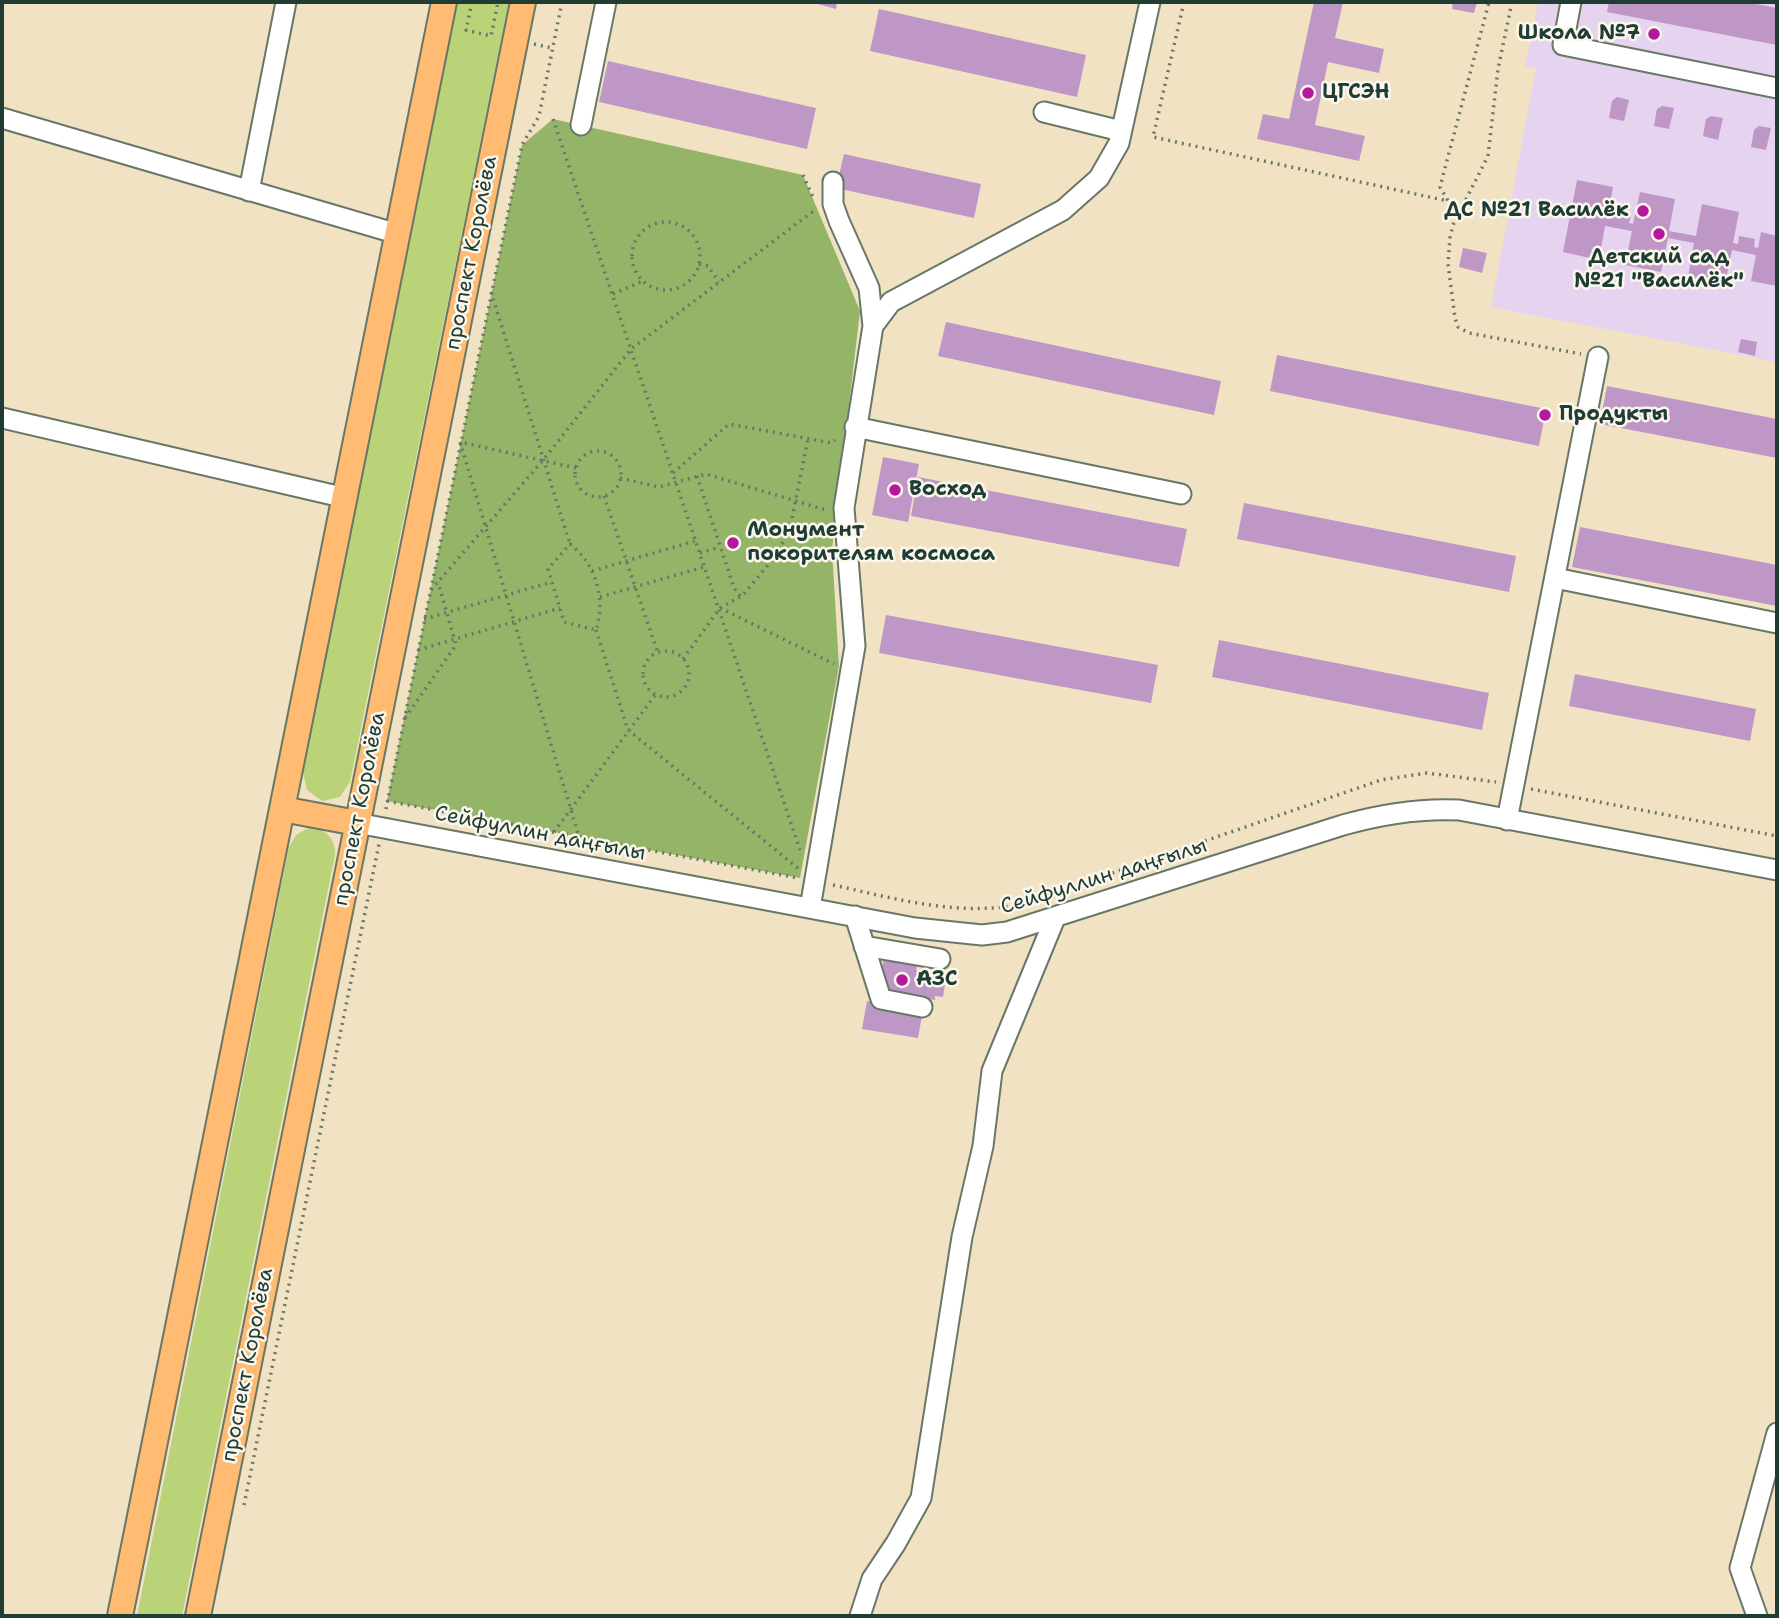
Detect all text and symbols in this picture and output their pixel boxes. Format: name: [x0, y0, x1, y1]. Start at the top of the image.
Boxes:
place label: Школа №7: [1518, 21, 1640, 47]
marker: Школа №7: [1646, 26, 1662, 42]
place label: ЦГСЭН: [1322, 80, 1390, 106]
marker: ЦГСЭН: [1300, 85, 1316, 101]
street label: проспект Королёва: [441, 154, 503, 352]
place label: ДС №21 Василёк: [1444, 198, 1629, 224]
marker: ДС №21 Василёк: [1635, 203, 1651, 219]
marker: Детский сад №21 "Василёк": [1651, 226, 1667, 242]
place label: Детский сад №21 "Василёк": [1574, 245, 1744, 295]
place label: Продукты: [1559, 402, 1668, 428]
marker: Продукты: [1537, 407, 1553, 423]
place label: Восход: [909, 477, 986, 503]
marker: Восход: [887, 482, 903, 498]
place label: Монумент покорителям космоса: [747, 518, 995, 568]
marker: Монумент покорителям космоса: [725, 535, 741, 551]
street label: проспект Королёва: [329, 710, 391, 908]
street label: Сейфуллин даңғылы: [432, 801, 648, 867]
street label: Сейфуллин даңғылы: [998, 834, 1210, 920]
place label: АЗС: [916, 967, 958, 993]
marker: АЗС: [894, 972, 910, 988]
street label: проспект Королёва: [217, 1266, 279, 1464]

